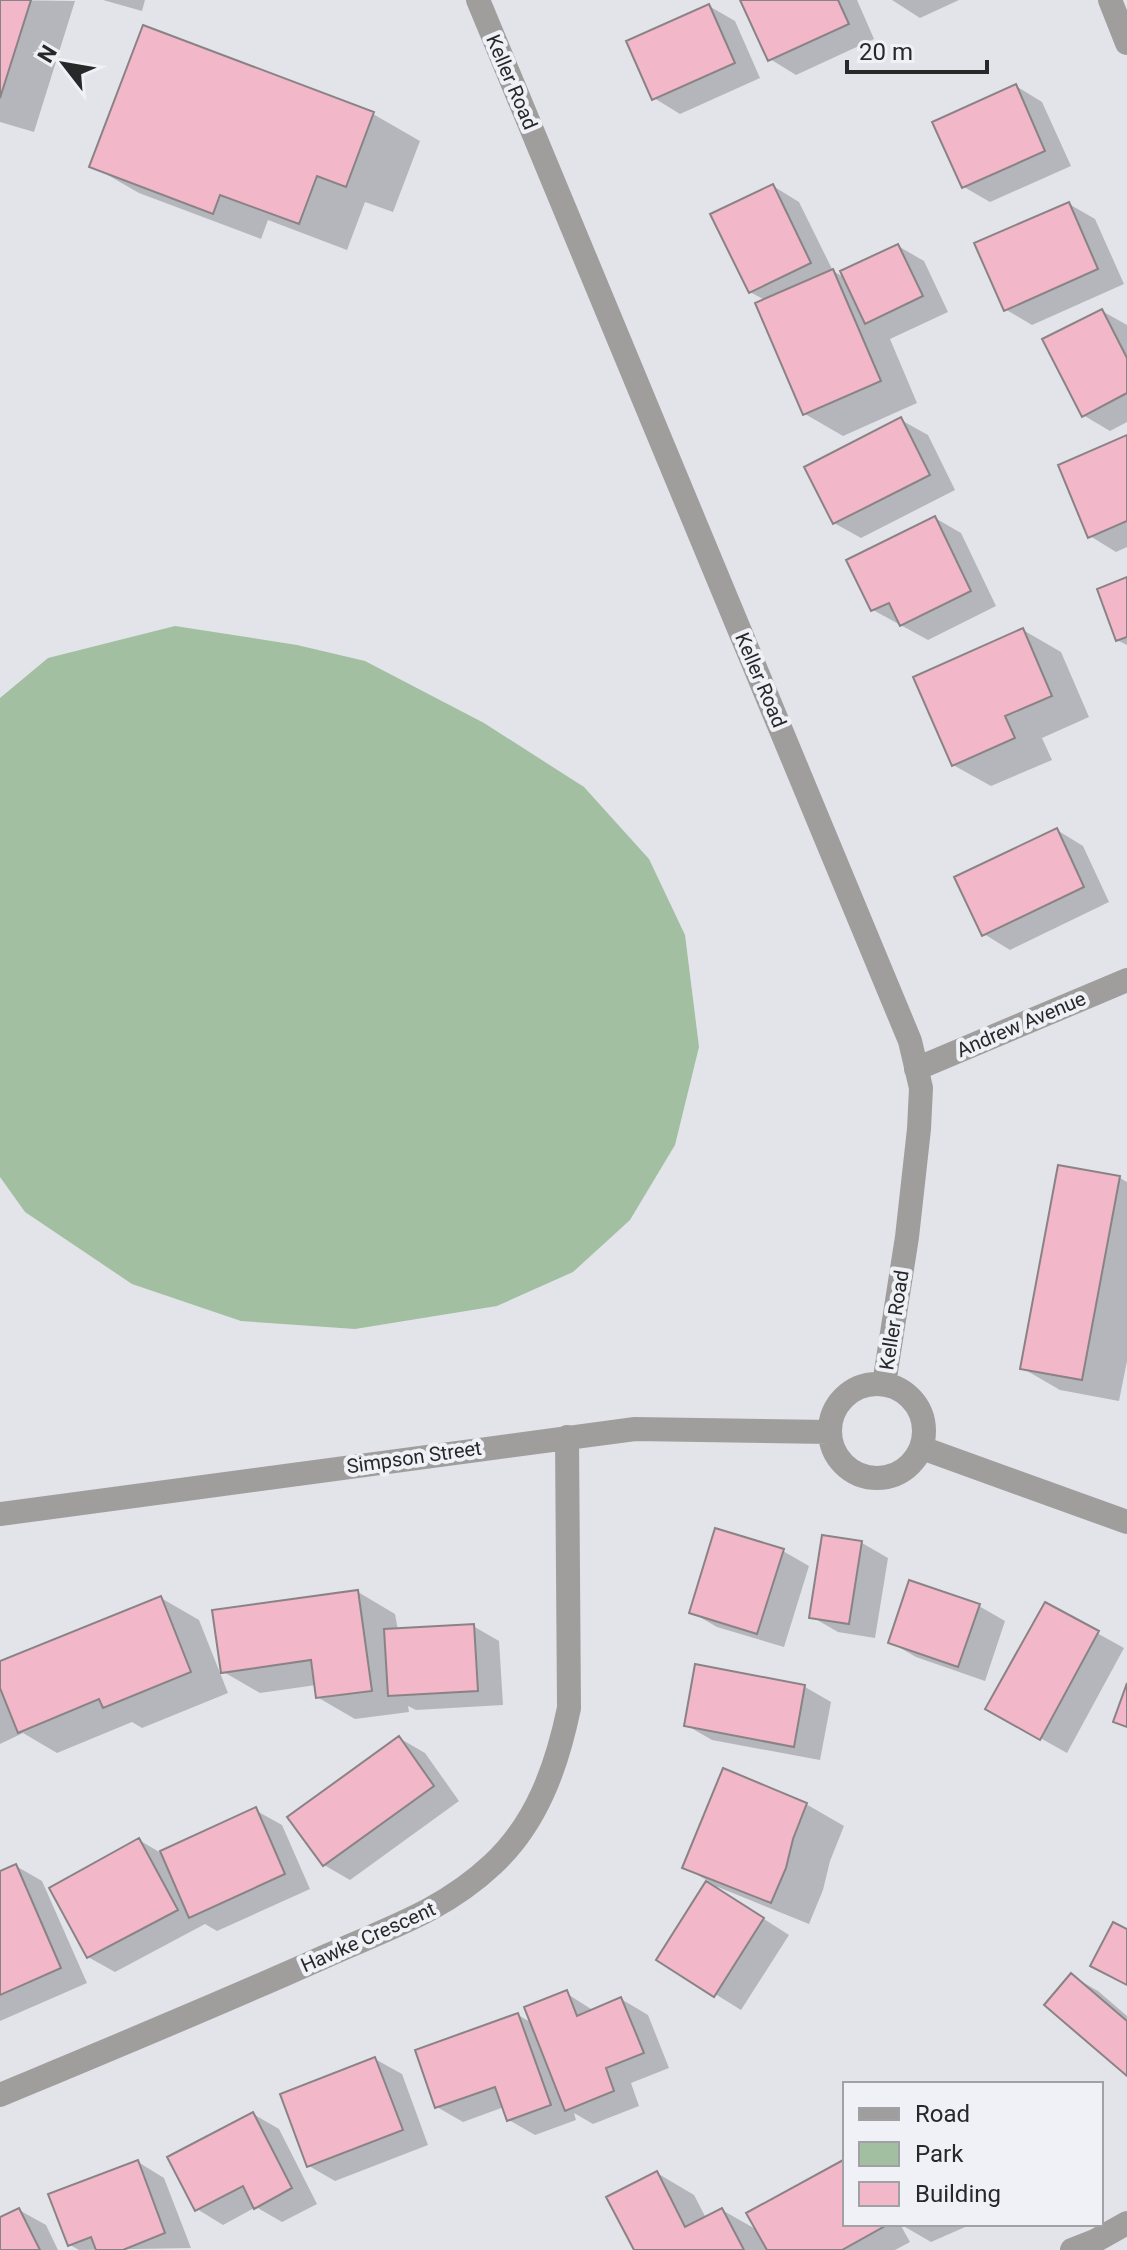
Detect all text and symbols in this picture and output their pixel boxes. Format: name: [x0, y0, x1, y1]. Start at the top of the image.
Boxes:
north arrow: [24, 24, 104, 104]
scale bar: [847, 24, 987, 74]
street label: Keller Road: [481, 31, 543, 133]
text: 20 m: [859, 38, 913, 66]
text: N: [33, 41, 62, 67]
street label: Keller Road: [730, 629, 792, 731]
street label: Andrew Avenue: [953, 986, 1089, 1062]
street label: Keller Road: [874, 1268, 914, 1372]
street label: Simpson Street: [345, 1436, 483, 1478]
street label: Hawke Crescent: [297, 1897, 439, 1977]
legend: [843, 2082, 1103, 2226]
text: Road: [915, 2100, 970, 2128]
text: Park: [915, 2140, 964, 2168]
text: Building: [915, 2180, 1001, 2208]

